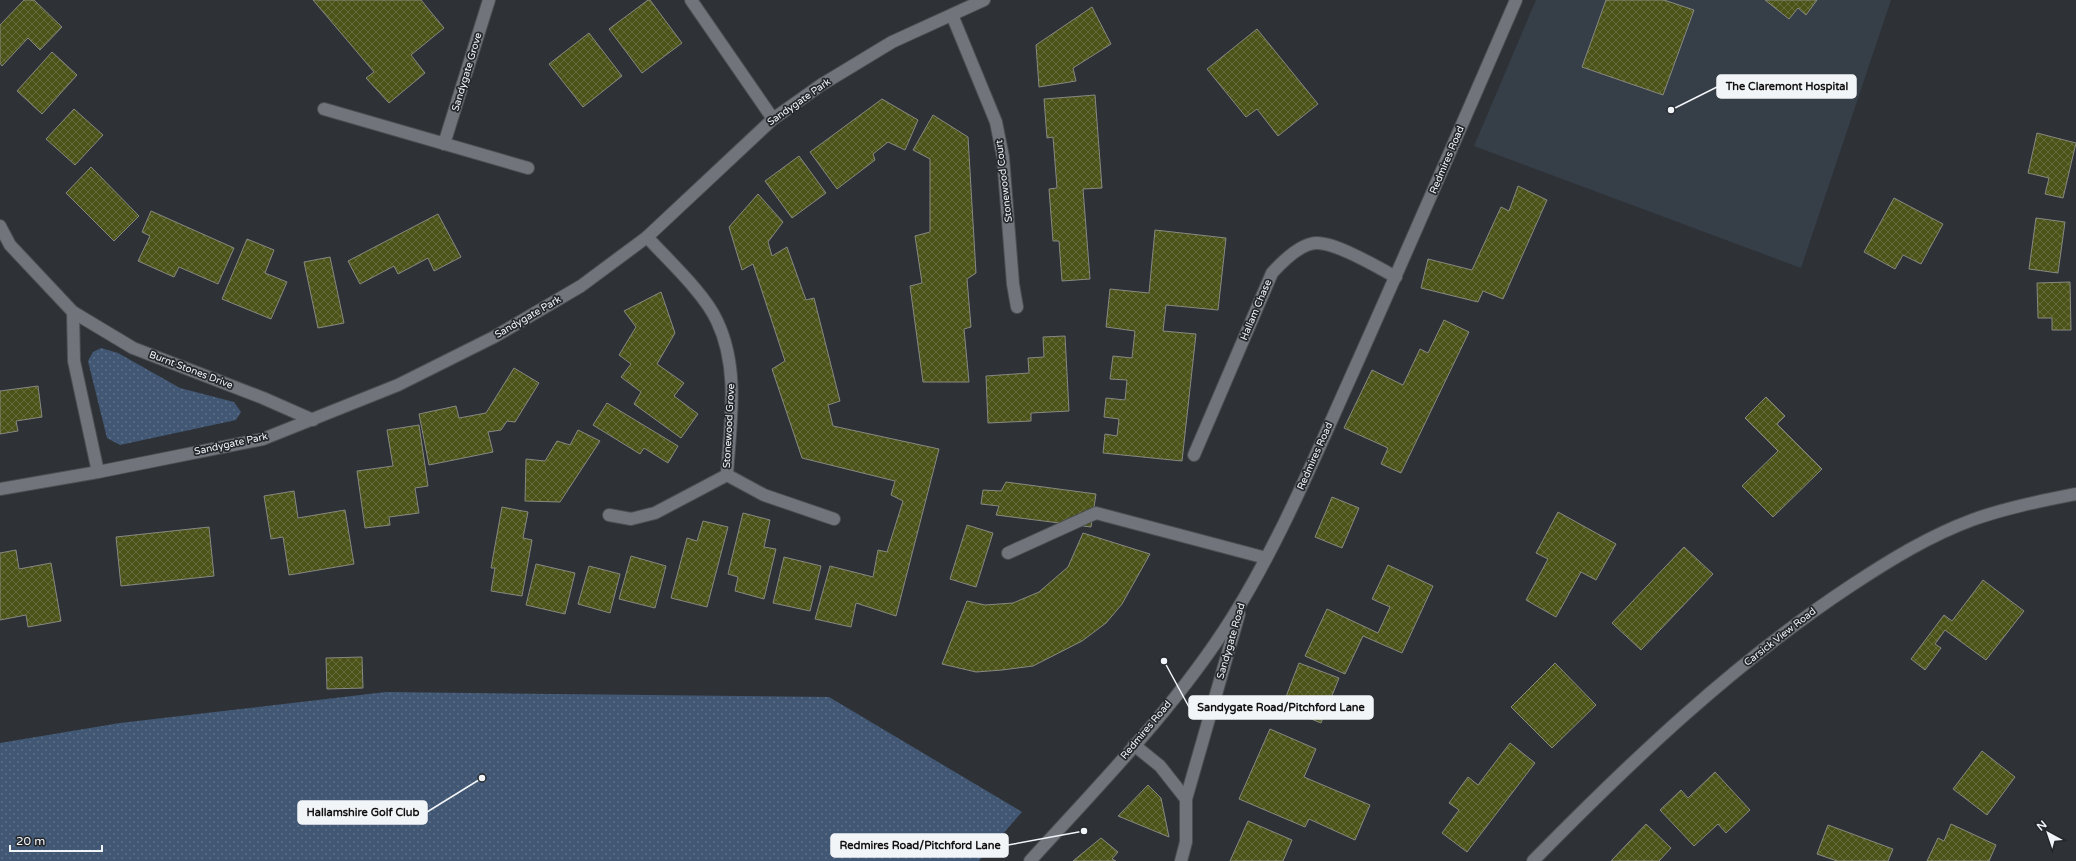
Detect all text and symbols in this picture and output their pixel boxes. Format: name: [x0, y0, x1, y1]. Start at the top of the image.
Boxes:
street label: Sandygate Grove: [449, 31, 485, 113]
street label: Sandygate Park: [765, 75, 833, 128]
callout: The Claremont Hospital: [1717, 75, 1856, 98]
text: The Claremont Hospital: [1725, 80, 1849, 94]
street label: Redmires Road: [1427, 124, 1467, 196]
street label: Stonewood Court: [993, 139, 1015, 223]
street label: Hallam Chase: [1238, 278, 1274, 342]
street label: Sandygate Park: [493, 293, 564, 341]
street label: Burnt Stones Drive: [147, 348, 235, 392]
street label: Stonewood Grove: [721, 383, 737, 469]
street label: Redmires Road: [1295, 420, 1335, 492]
street label: Sandygate Park: [193, 430, 269, 458]
street label: Sandygate Road: [1214, 602, 1248, 680]
street label: Carsick View Road: [1742, 605, 1818, 669]
callout: Sandygate Road/Pitchford Lane: [1189, 696, 1373, 719]
street label: Redmires Road: [1118, 698, 1174, 762]
text: Sandygate Road/Pitchford Lane: [1197, 701, 1366, 715]
callout: Hallamshire Golf Club: [298, 801, 427, 824]
text: Hallamshire Golf Club: [307, 806, 420, 819]
north arrow: [2028, 813, 2068, 853]
text: N: [2034, 818, 2049, 834]
scale bar: [10, 827, 102, 853]
text: 20 m: [16, 834, 45, 848]
callout: Redmires Road/Pitchford Lane: [831, 834, 1008, 857]
text: Redmires Road/Pitchford Lane: [839, 839, 1001, 852]

